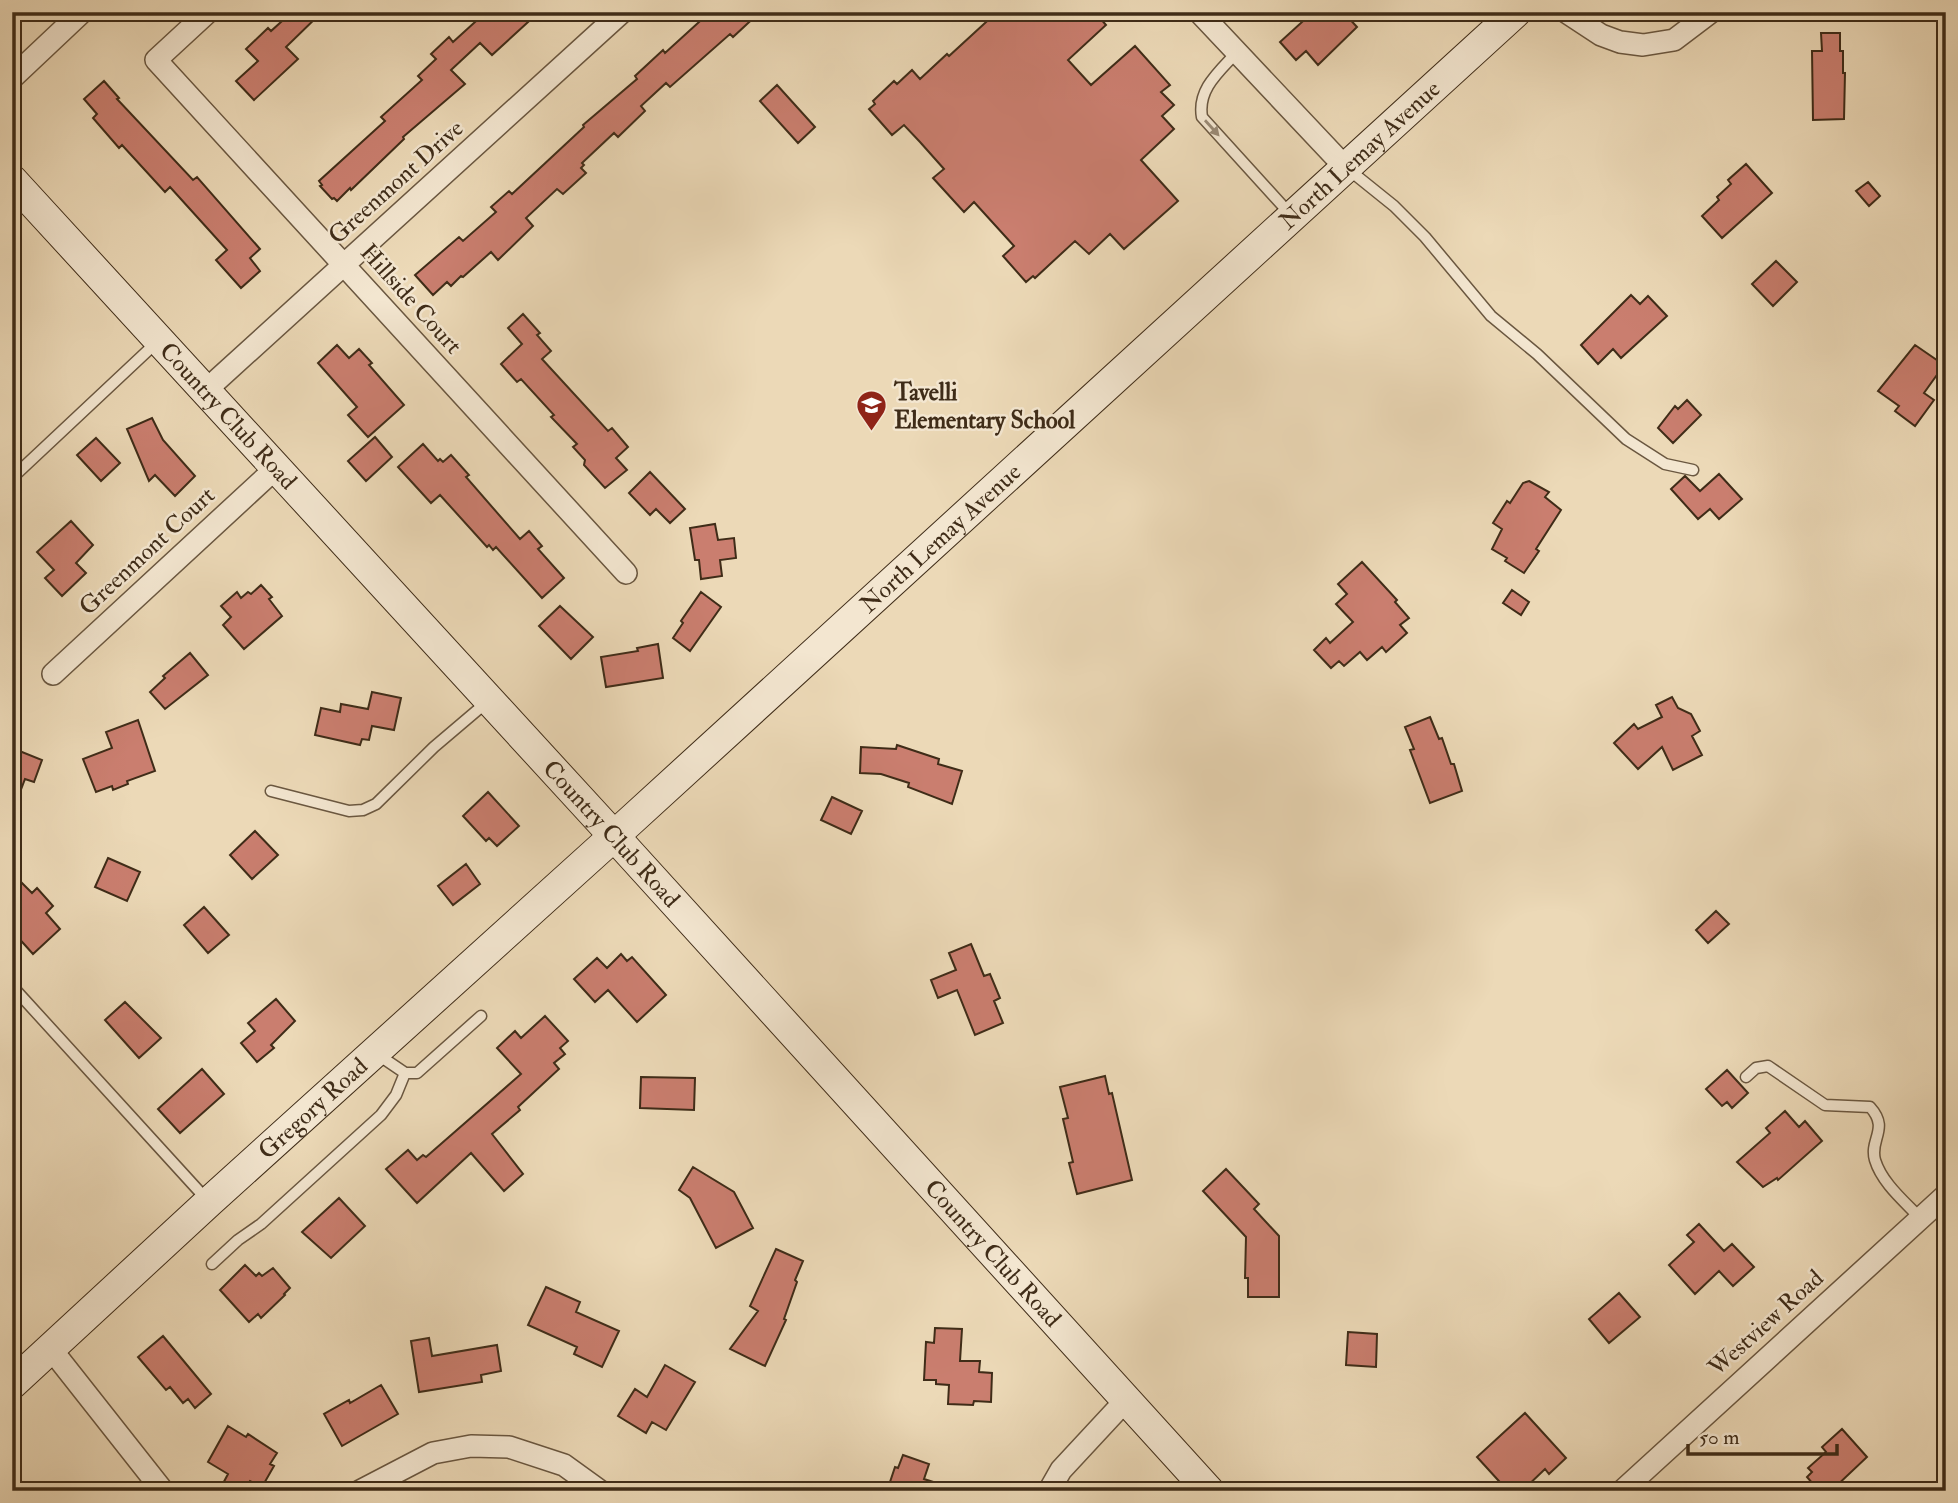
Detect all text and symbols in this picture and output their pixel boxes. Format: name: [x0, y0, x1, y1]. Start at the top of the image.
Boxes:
street label: North Lemay Avenue: [1272, 73, 1447, 236]
street label: Greenmont Drive: [322, 113, 470, 251]
one-way arrow: [1203, 119, 1219, 136]
street label: Hillside Court: [353, 237, 469, 361]
street label: Country Club Road: [153, 336, 304, 496]
place label: Tavelli Elementary School: [893, 377, 1076, 436]
school or university icon: Tavelli Elementary School: [854, 389, 888, 433]
street label: North Lemay Avenue: [853, 456, 1027, 619]
street label: Greenmont Court: [72, 480, 222, 622]
street label: Country Club Road: [536, 753, 687, 914]
street label: Gregory Road: [251, 1051, 374, 1166]
street label: Country Club Road: [918, 1173, 1068, 1334]
street label: Westview Road: [1701, 1263, 1830, 1384]
scale bar: [1688, 1412, 1837, 1456]
text: 50 m: [1699, 1424, 1740, 1451]

